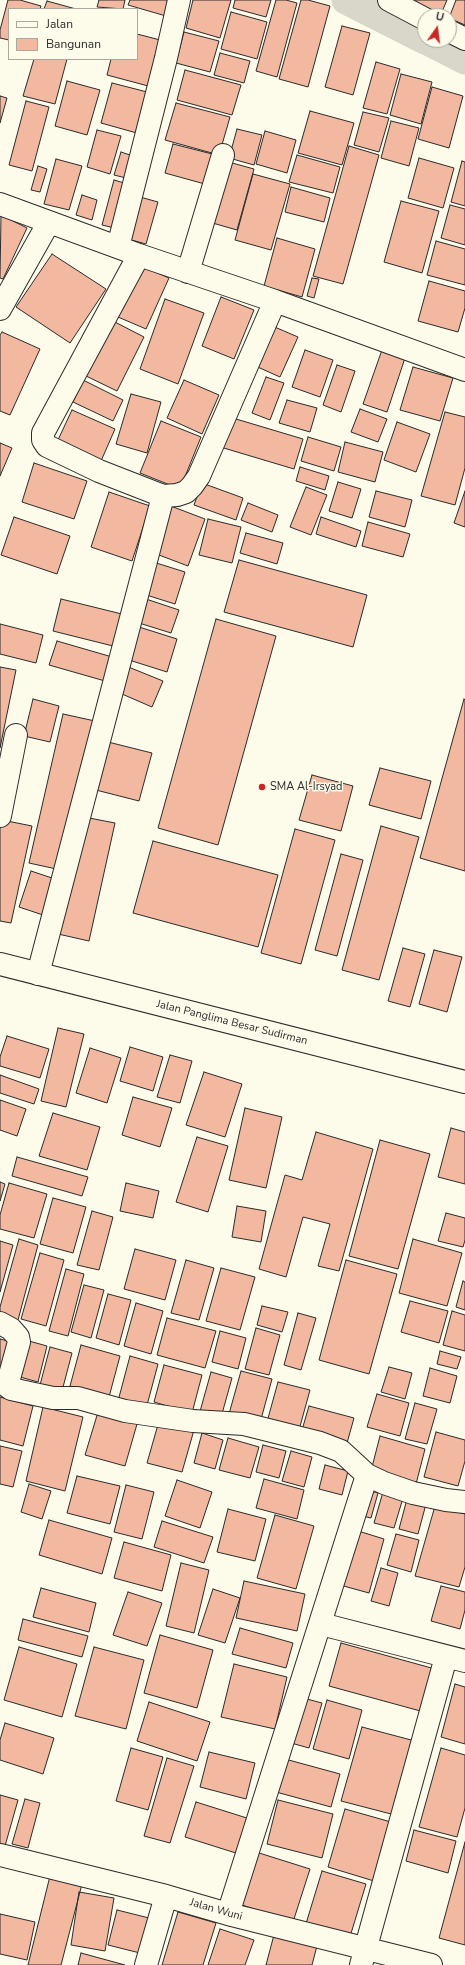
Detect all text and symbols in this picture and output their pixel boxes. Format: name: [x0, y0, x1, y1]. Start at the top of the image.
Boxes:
legend: [8, 8, 138, 60]
north arrow: [417, 8, 457, 48]
text: U: [434, 9, 446, 25]
text: Jalan: [46, 16, 73, 32]
text: Bangunan: [46, 36, 101, 52]
place label: SMA Al-Irsyad: [270, 780, 343, 794]
marker: SMA Al-Irsyad: [257, 782, 267, 792]
street label: Jalan Panglima Besar Sudirman: [155, 998, 309, 1048]
street label: Jalan Wuni: [188, 1896, 244, 1924]

